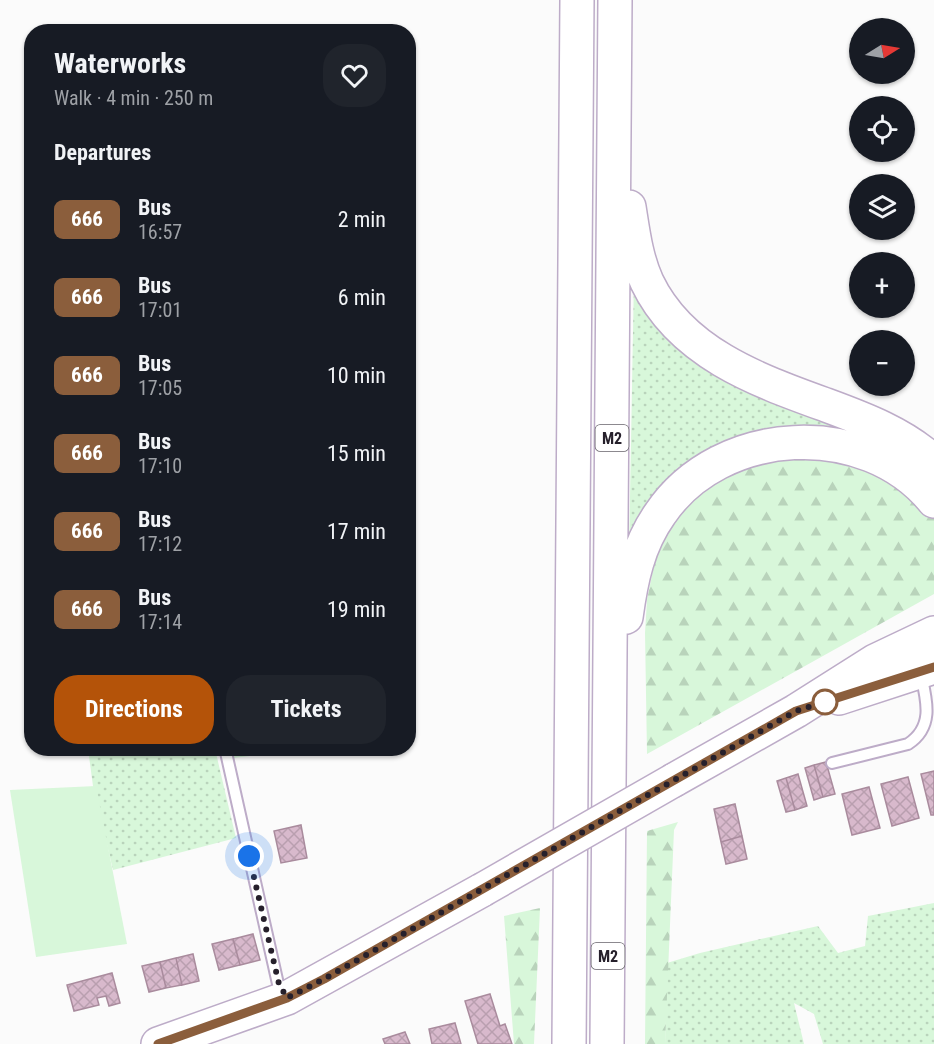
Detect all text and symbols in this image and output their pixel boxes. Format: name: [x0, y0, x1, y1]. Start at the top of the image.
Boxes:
north arrow: [849, 18, 915, 84]
map controls: [849, 18, 915, 396]
button: heart: [323, 44, 386, 107]
text: Waterworks: [54, 47, 186, 80]
text: Walk · 4 min · 250 m: [54, 86, 213, 110]
button: locate: [849, 96, 915, 162]
text: Departures: [54, 140, 151, 165]
button: layers: [849, 174, 915, 240]
text: Bus: [138, 195, 171, 220]
text: 666: [71, 207, 103, 231]
text: 2 min: [338, 207, 386, 232]
text: 16:57: [138, 220, 182, 244]
button: +: [849, 252, 915, 318]
text: Bus: [138, 273, 171, 298]
text: 666: [71, 285, 103, 309]
text: 6 min: [338, 285, 386, 310]
text: 17:01: [138, 298, 182, 322]
button: −: [849, 330, 915, 396]
text: Bus: [138, 351, 171, 376]
text: 666: [71, 363, 103, 387]
text: 10 min: [327, 363, 386, 388]
text: 17:05: [138, 376, 182, 400]
road number: M2: [596, 425, 628, 451]
text: Bus: [138, 429, 171, 454]
text: 666: [71, 441, 103, 465]
text: 15 min: [327, 441, 386, 466]
text: 17:10: [138, 454, 182, 478]
text: Bus: [138, 507, 171, 532]
text: 666: [71, 519, 103, 543]
text: 17 min: [327, 519, 386, 544]
text: 17:12: [138, 532, 182, 556]
text: Bus: [138, 585, 171, 610]
text: 666: [71, 597, 103, 621]
text: 19 min: [327, 597, 386, 622]
text: 17:14: [138, 610, 182, 634]
button: Directions: [54, 675, 214, 744]
button: Tickets: [226, 675, 386, 744]
unlabelled marker: [812, 689, 838, 715]
your location: [234, 841, 264, 871]
road number: M2: [592, 943, 624, 969]

